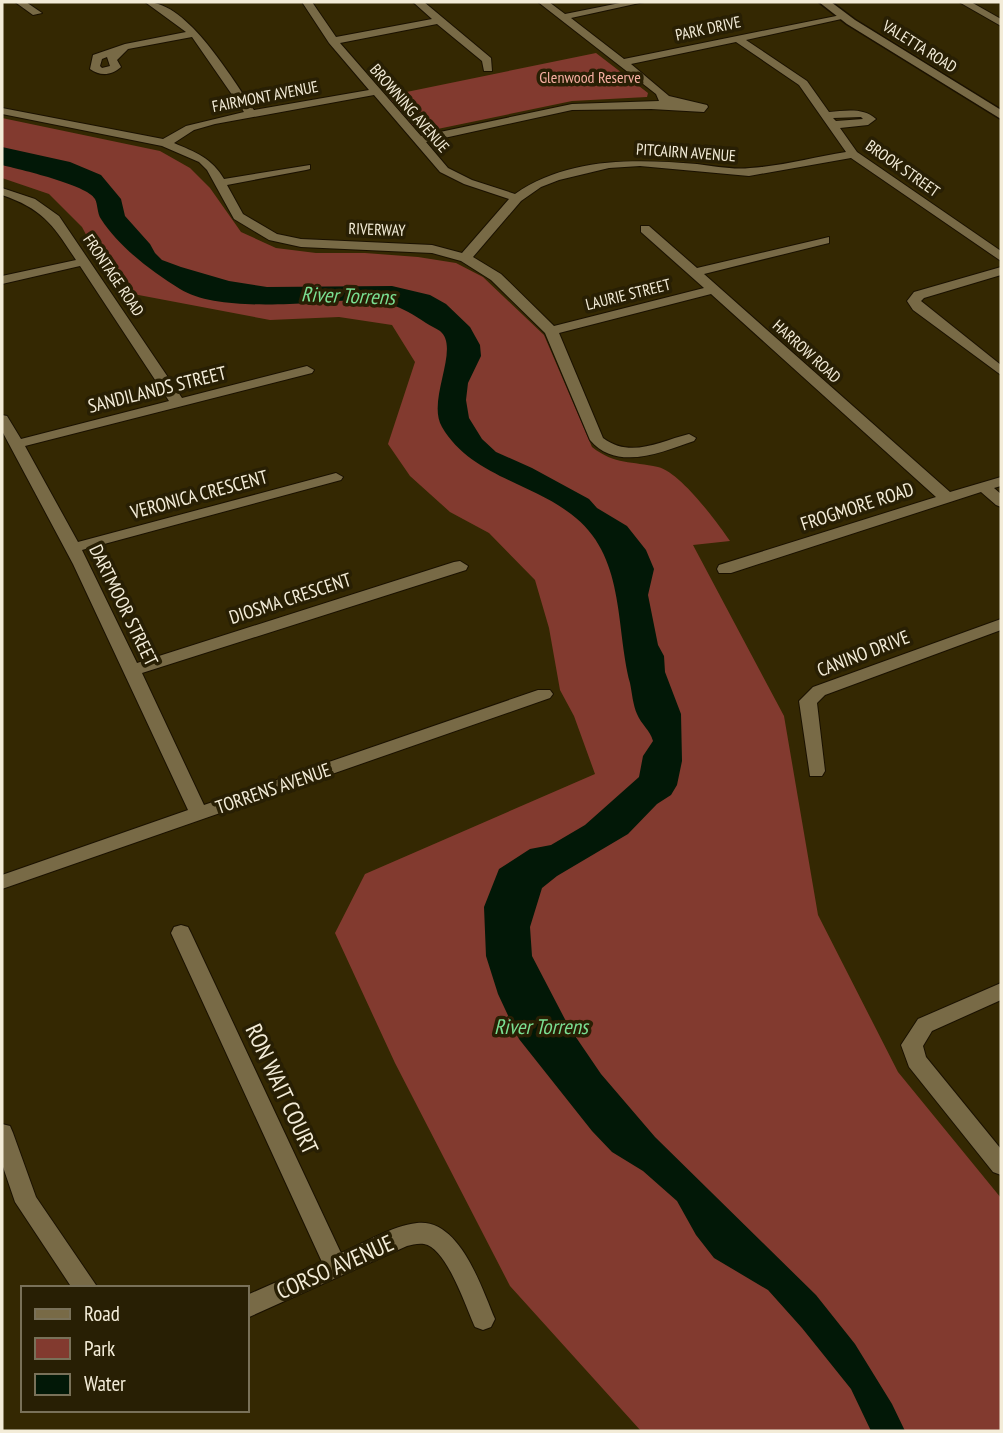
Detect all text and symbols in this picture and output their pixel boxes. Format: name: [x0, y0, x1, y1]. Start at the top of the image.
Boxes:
street label: PARK DRIVE: [673, 11, 743, 45]
street label: VALETTA ROAD: [878, 15, 961, 77]
street label: BROWNING AVENUE: [366, 60, 454, 156]
park label: Glenwood Reserve: [539, 67, 641, 87]
street label: FAIRMONT AVENUE: [210, 76, 320, 116]
street label: BROOK STREET: [862, 135, 944, 201]
street label: PITCAIRN AVENUE: [635, 139, 737, 165]
street label: RIVERWAY: [348, 218, 407, 240]
street label: FRONTAGE ROAD: [79, 230, 149, 320]
street label: LAURIE STREET: [583, 274, 673, 314]
water label: River Torrens: [301, 280, 397, 311]
street label: HARROW ROAD: [769, 315, 845, 387]
street label: SANDILANDS STREET: [85, 360, 229, 418]
street label: VERONICA CRESCENT: [127, 464, 271, 524]
street label: FROGMORE ROAD: [797, 476, 917, 536]
street label: DARTMOOR STREET: [84, 540, 164, 670]
street label: DIOSMA CRESCENT: [226, 567, 355, 629]
street label: CANINO DRIVE: [813, 624, 913, 682]
street label: TORRENS AVENUE: [212, 757, 334, 819]
water label: River Torrens: [494, 1013, 590, 1040]
street label: RON WAIT COURT: [240, 1019, 325, 1159]
street label: CORSO AVENUE: [272, 1228, 398, 1305]
legend: [21, 1286, 248, 1412]
text: Road: [84, 1300, 120, 1327]
text: Park: [84, 1335, 115, 1362]
text: Water: [84, 1370, 126, 1397]

